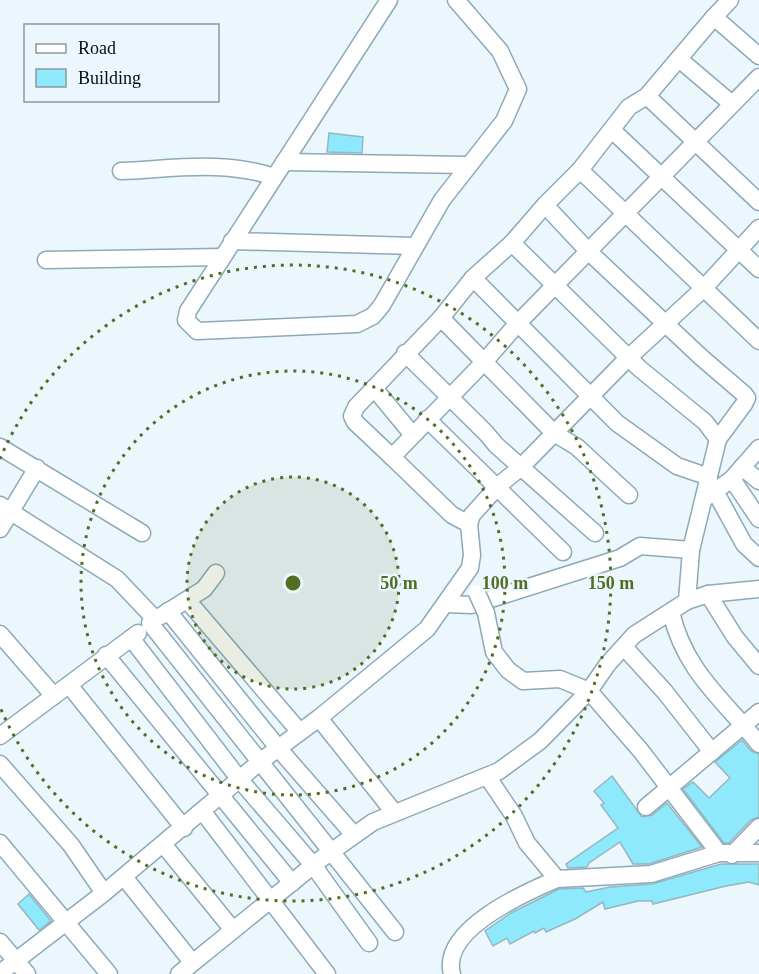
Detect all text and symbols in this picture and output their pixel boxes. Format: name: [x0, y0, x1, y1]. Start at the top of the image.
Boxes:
legend: [24, 24, 219, 102]
text: Road: [78, 38, 116, 58]
text: Building: [78, 68, 141, 88]
centre of rings: [283, 573, 303, 593]
text: 50 m: [380, 573, 418, 593]
text: 100 m: [482, 573, 528, 593]
text: 150 m: [588, 573, 634, 593]

